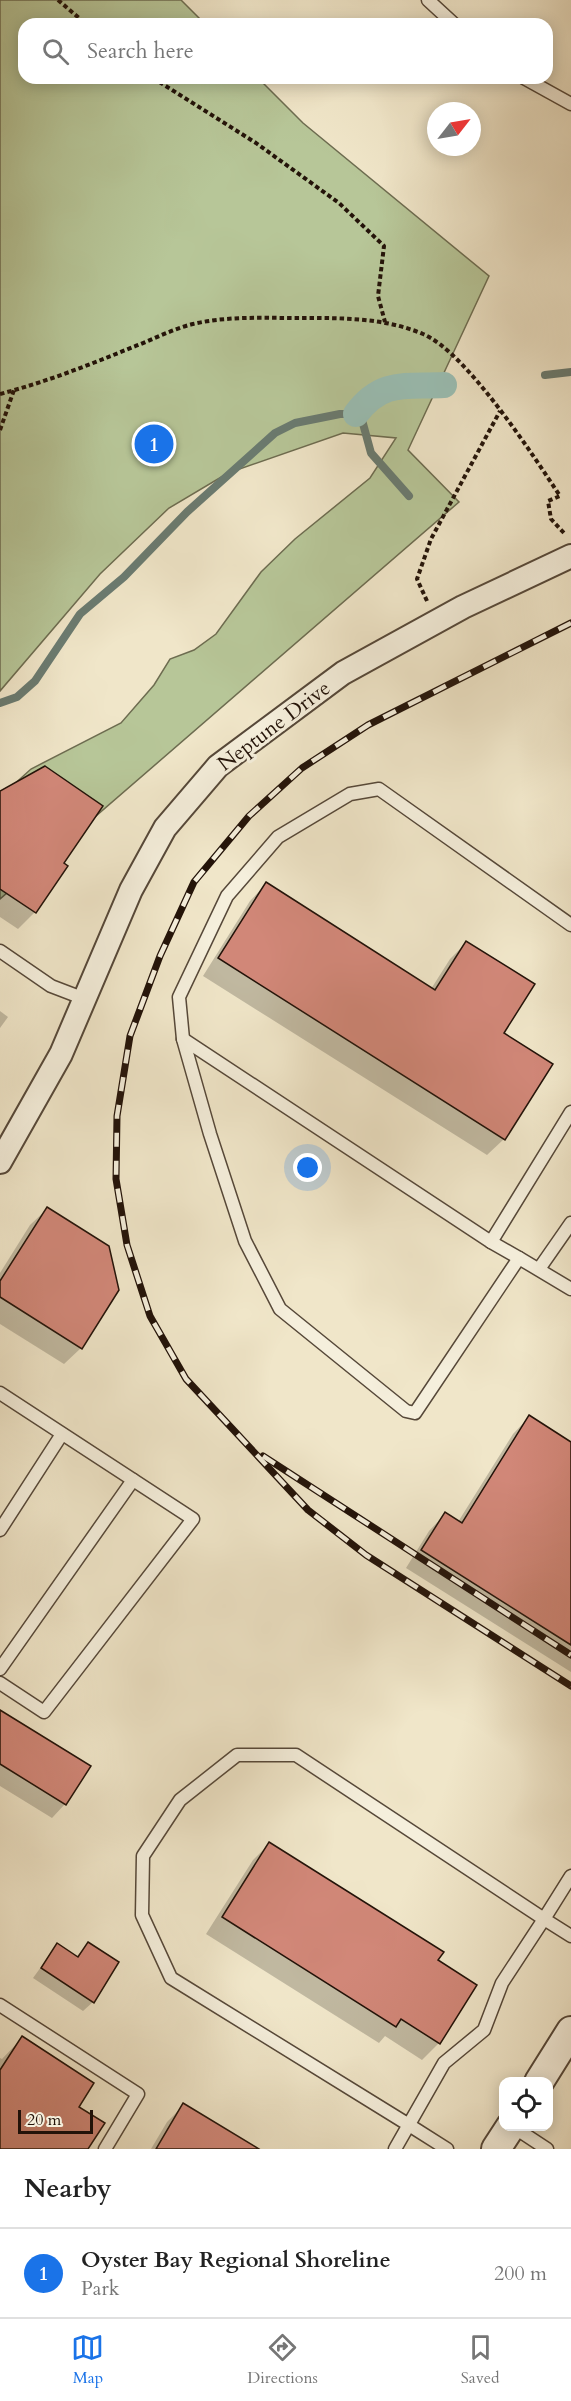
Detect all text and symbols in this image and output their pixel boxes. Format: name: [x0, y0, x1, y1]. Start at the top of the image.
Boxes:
search box: [18, 18, 553, 84]
icon: search: [39, 35, 72, 68]
text: Search here: [87, 36, 194, 66]
north arrow: [427, 102, 481, 156]
pin: 1: [134, 422, 174, 466]
street label: Neptune Drive: [211, 674, 337, 778]
your location: [293, 1153, 322, 1182]
map controls: [499, 2077, 553, 2131]
button: locate: [499, 2077, 553, 2131]
scale bar: [18, 2107, 93, 2134]
text: 20 m: [27, 2109, 61, 2131]
text: Nearby: [24, 2171, 112, 2206]
text: Oyster Bay Regional Shoreline: [81, 2245, 391, 2275]
text: 1: [38, 2260, 49, 2287]
text: 200 m: [494, 2260, 547, 2287]
text: Park: [81, 2275, 119, 2302]
tab: Map: [71, 2331, 104, 2389]
tab: Directions: [247, 2331, 318, 2389]
tab: Saved: [461, 2331, 500, 2389]

